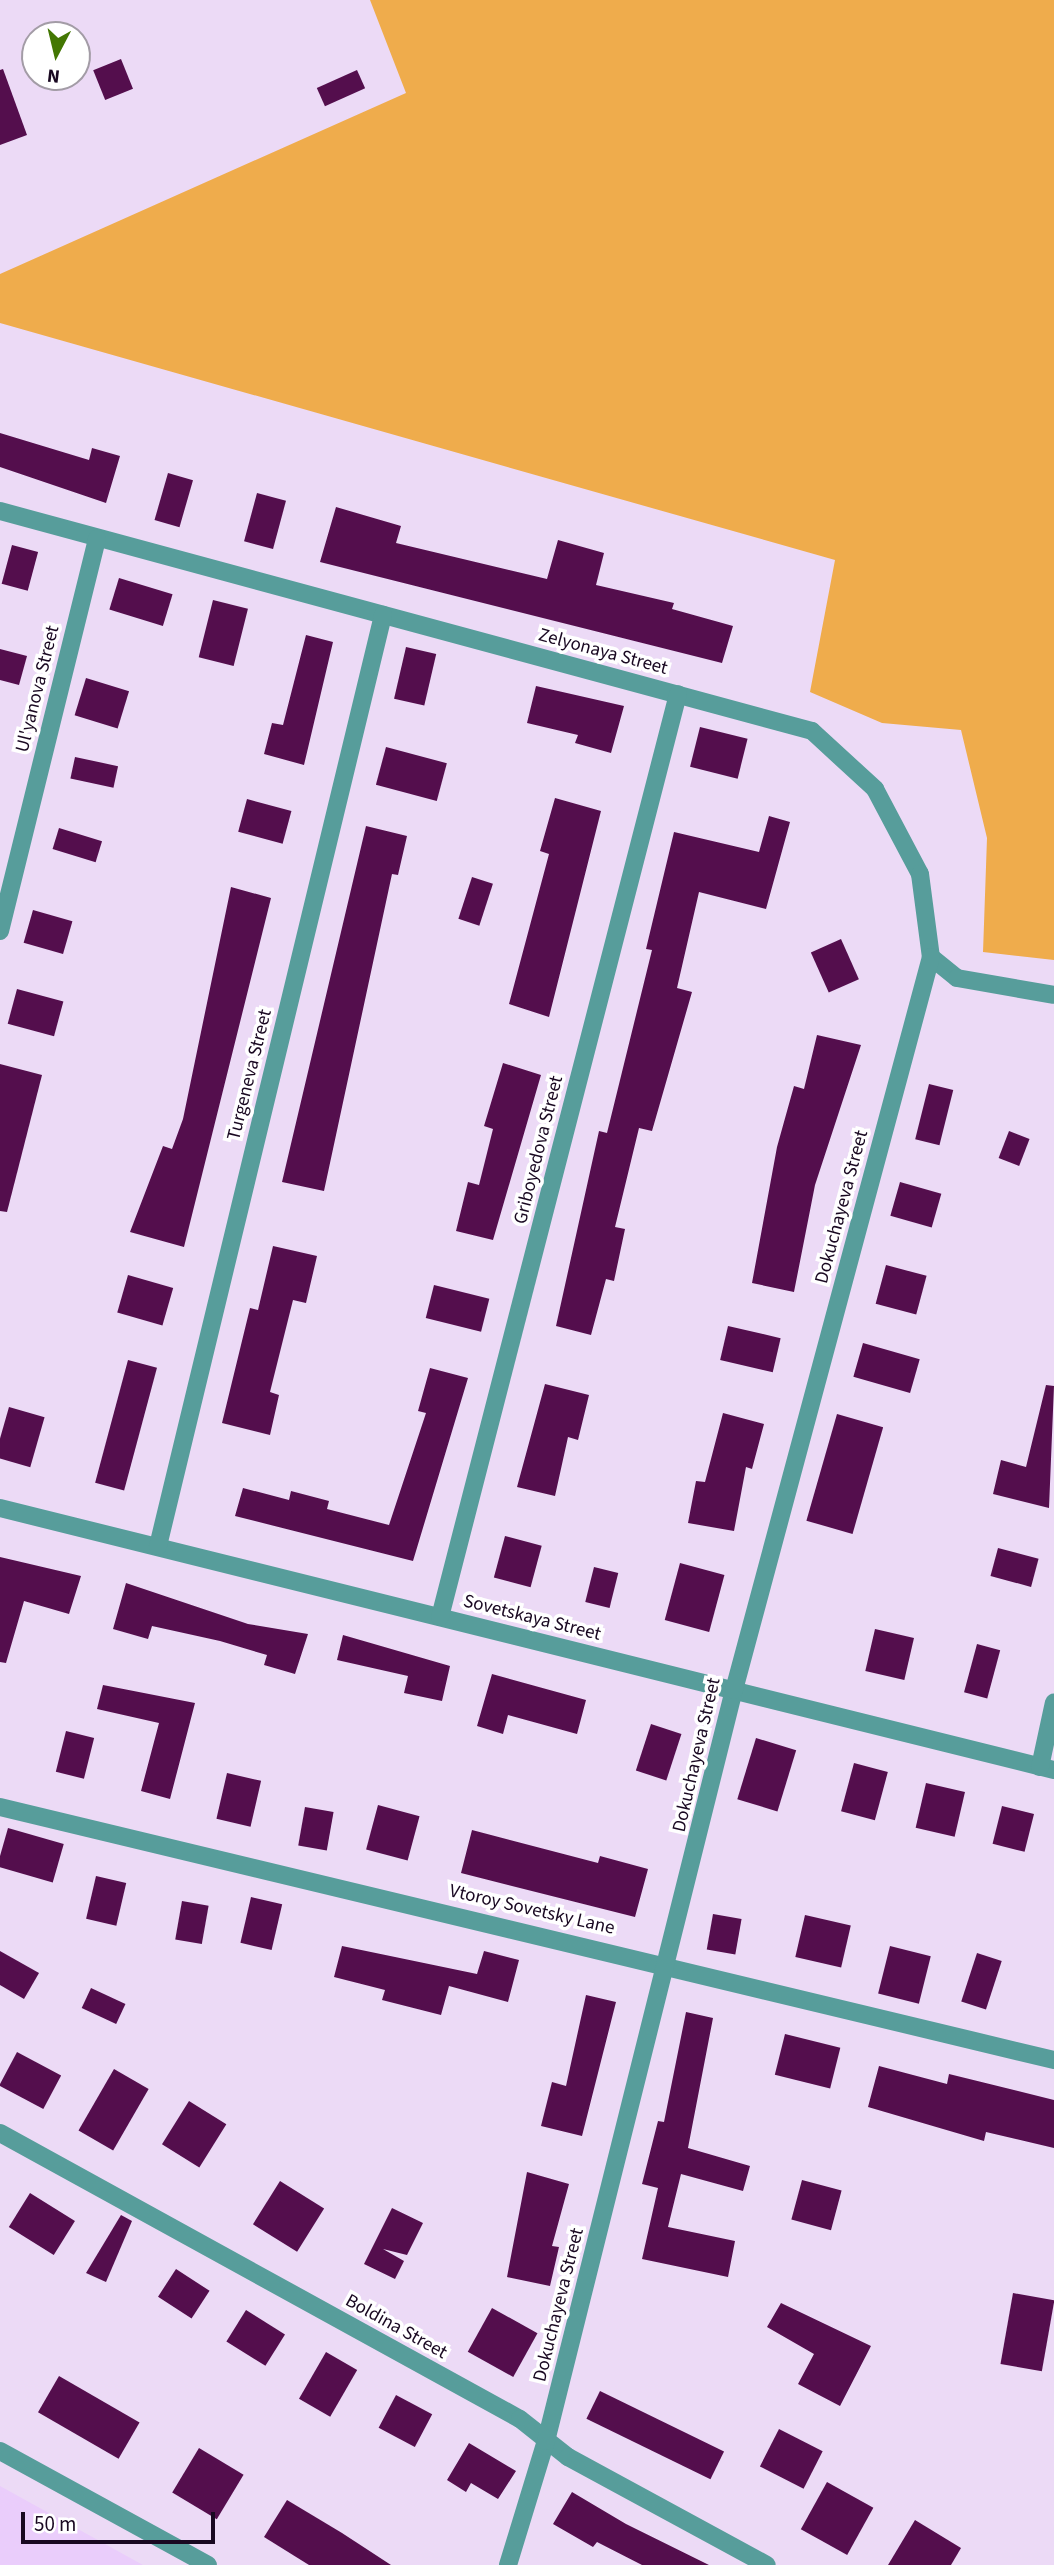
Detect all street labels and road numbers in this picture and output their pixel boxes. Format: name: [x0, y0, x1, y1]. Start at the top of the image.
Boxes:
street label: Ul'yanova Street: [11, 623, 65, 755]
street label: Zelyonaya Street: [536, 624, 670, 680]
street label: Turgeneva Street: [223, 1007, 277, 1143]
street label: Griboyedova Street: [510, 1073, 568, 1227]
street label: Dokuchayeva Street: [811, 1128, 873, 1286]
street label: Sovetskaya Street: [461, 1590, 603, 1646]
street label: Dokuchayeva Street: [668, 1676, 726, 1834]
street label: Vtoroy Sovetsky Lane: [447, 1880, 617, 1940]
street label: Dokuchayeva Street: [529, 2226, 589, 2384]
street label: Boldina Street: [341, 2290, 451, 2364]

